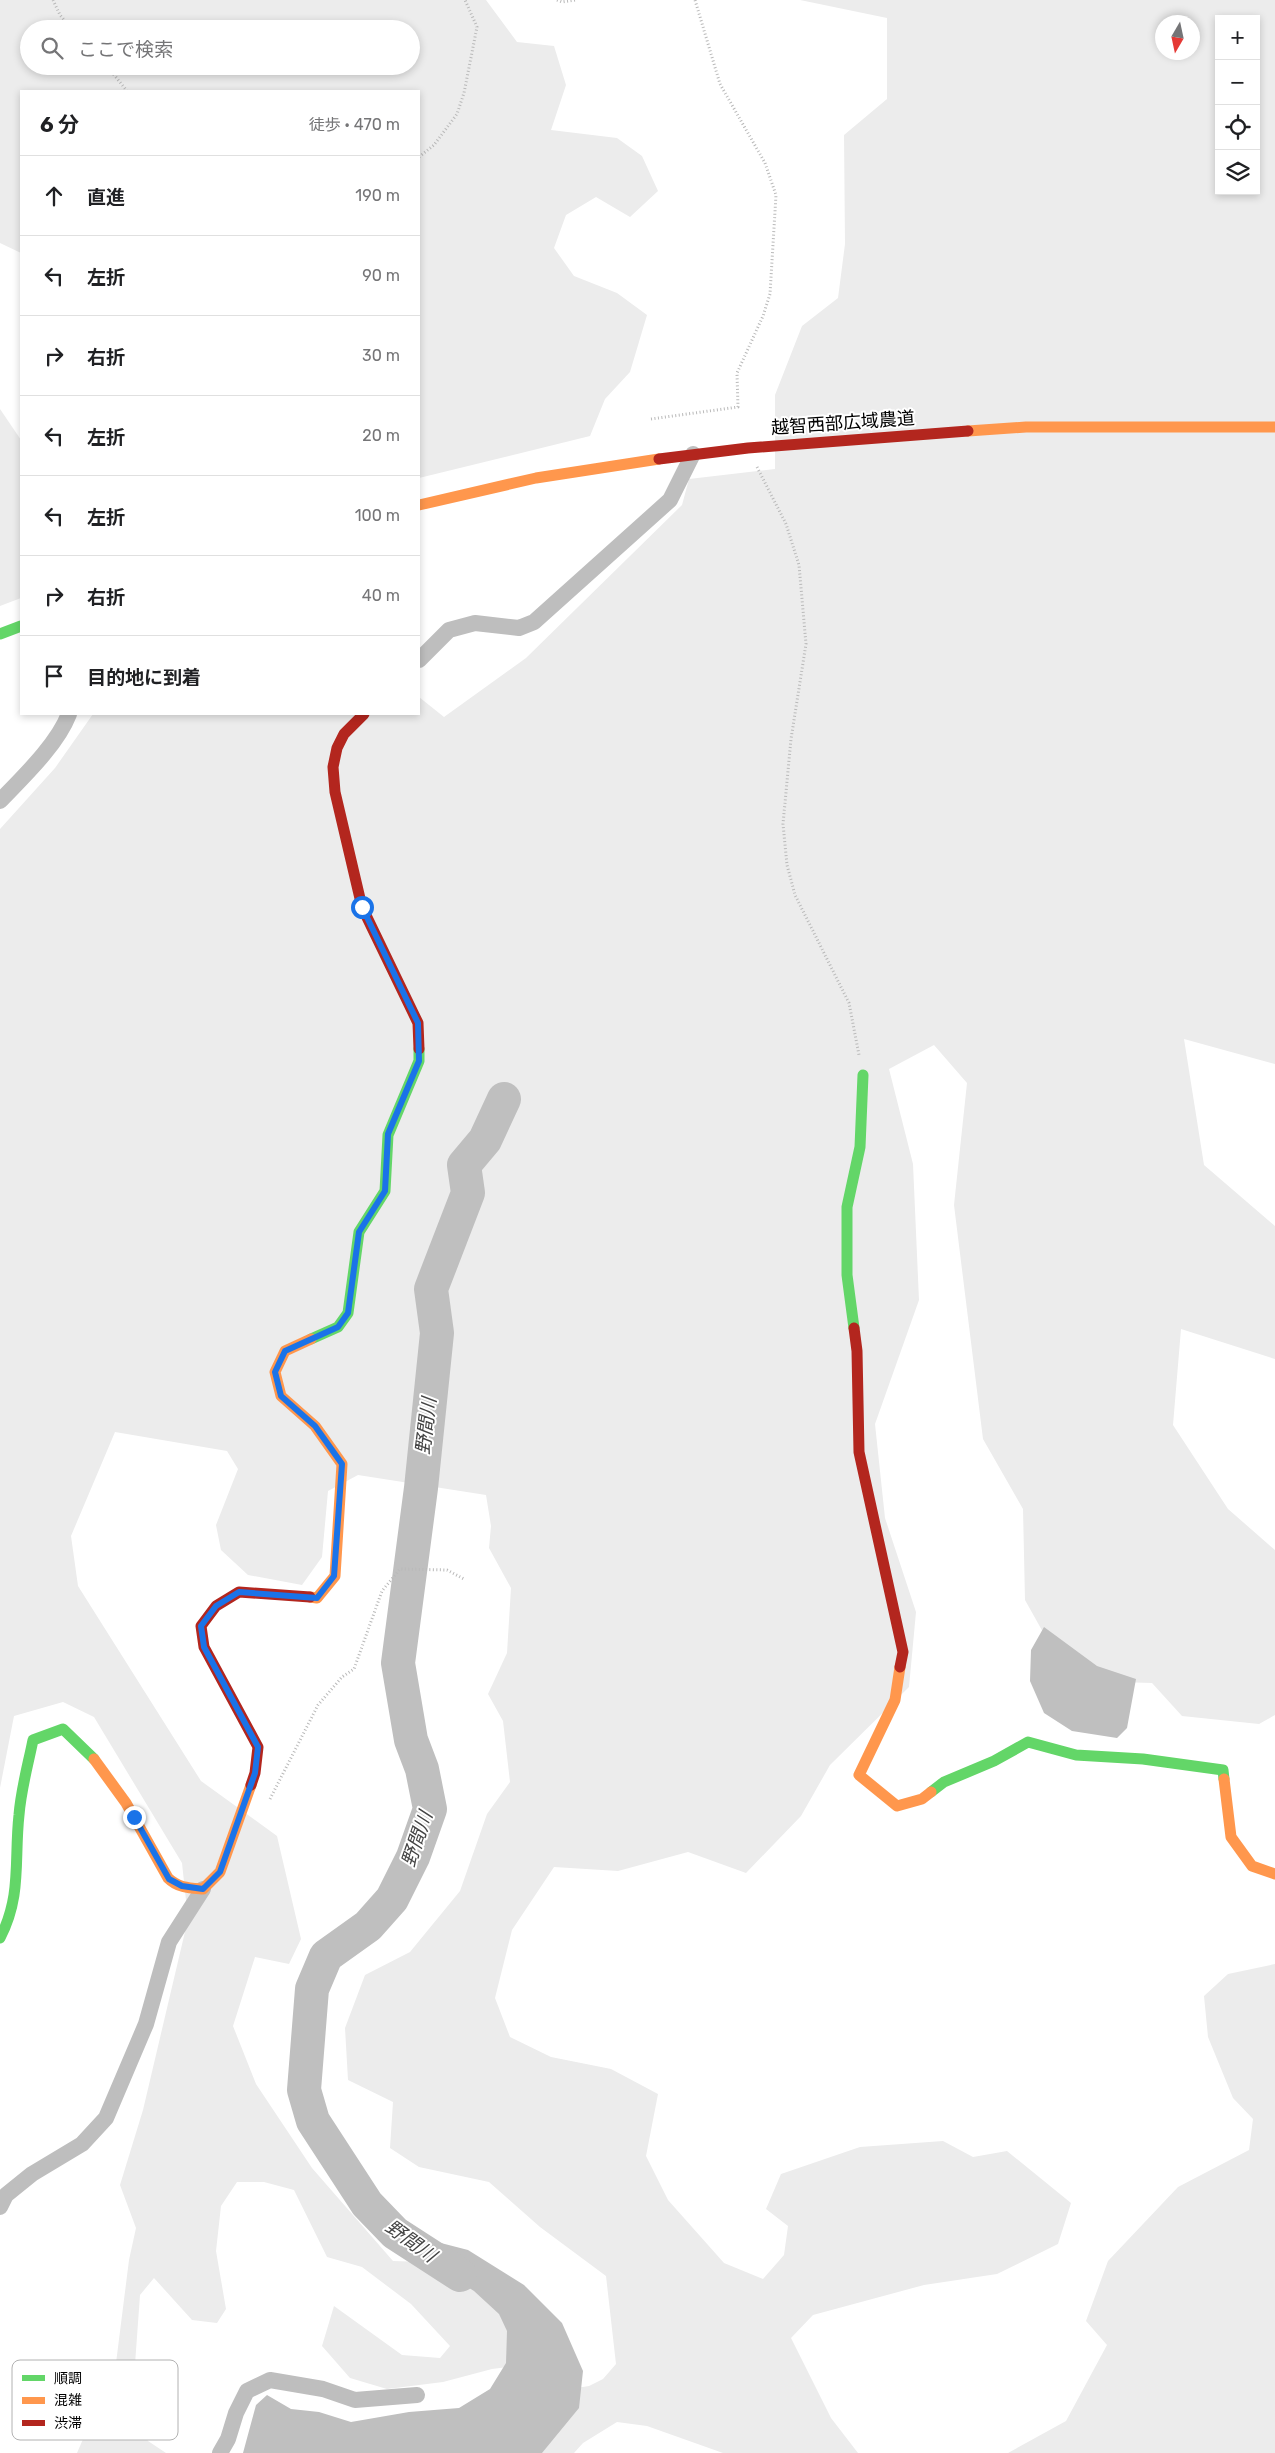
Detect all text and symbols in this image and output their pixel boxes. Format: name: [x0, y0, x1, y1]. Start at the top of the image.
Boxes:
north arrow: [1155, 15, 1200, 60]
map controls: [1215, 15, 1260, 195]
button: +: [1215, 15, 1260, 60]
search box: [20, 20, 420, 75]
icon: search: [38, 34, 66, 62]
text: ここで検索: [78, 38, 173, 61]
button: −: [1215, 60, 1260, 105]
button: locate: [1215, 105, 1260, 150]
text: 6 分: [40, 112, 79, 137]
text: 徒歩 · 470 m: [309, 115, 400, 134]
button: layers: [1215, 150, 1260, 195]
icon: ahead: [40, 182, 68, 210]
text: 直進: [87, 186, 125, 209]
text: 190 m: [355, 186, 400, 205]
icon: left: [40, 262, 68, 290]
text: 左折: [87, 266, 125, 289]
text: 90 m: [362, 266, 400, 285]
icon: right: [40, 342, 68, 370]
text: 右折: [87, 346, 125, 369]
text: 30 m: [362, 346, 400, 365]
street label: 越智西部広域農道: [770, 407, 916, 439]
icon: left: [40, 422, 68, 450]
text: 左折: [87, 426, 125, 449]
text: 20 m: [362, 426, 400, 445]
icon: left: [40, 502, 68, 530]
text: 左折: [87, 506, 125, 529]
text: 100 m: [355, 506, 400, 525]
icon: right: [40, 582, 68, 610]
text: 右折: [87, 586, 125, 609]
text: 40 m: [362, 586, 400, 605]
icon: arrive: [40, 662, 68, 690]
text: 目的地に到着: [87, 666, 201, 689]
route start: [351, 896, 374, 919]
water label: 野間川: [411, 1394, 441, 1456]
route end: [123, 1806, 146, 1829]
water label: 野間川: [397, 1806, 438, 1870]
water label: 野間川: [381, 2215, 442, 2268]
legend: [12, 2360, 178, 2440]
text: 順調: [54, 2370, 82, 2387]
text: 混雑: [54, 2392, 82, 2409]
text: 渋滞: [54, 2415, 82, 2432]

